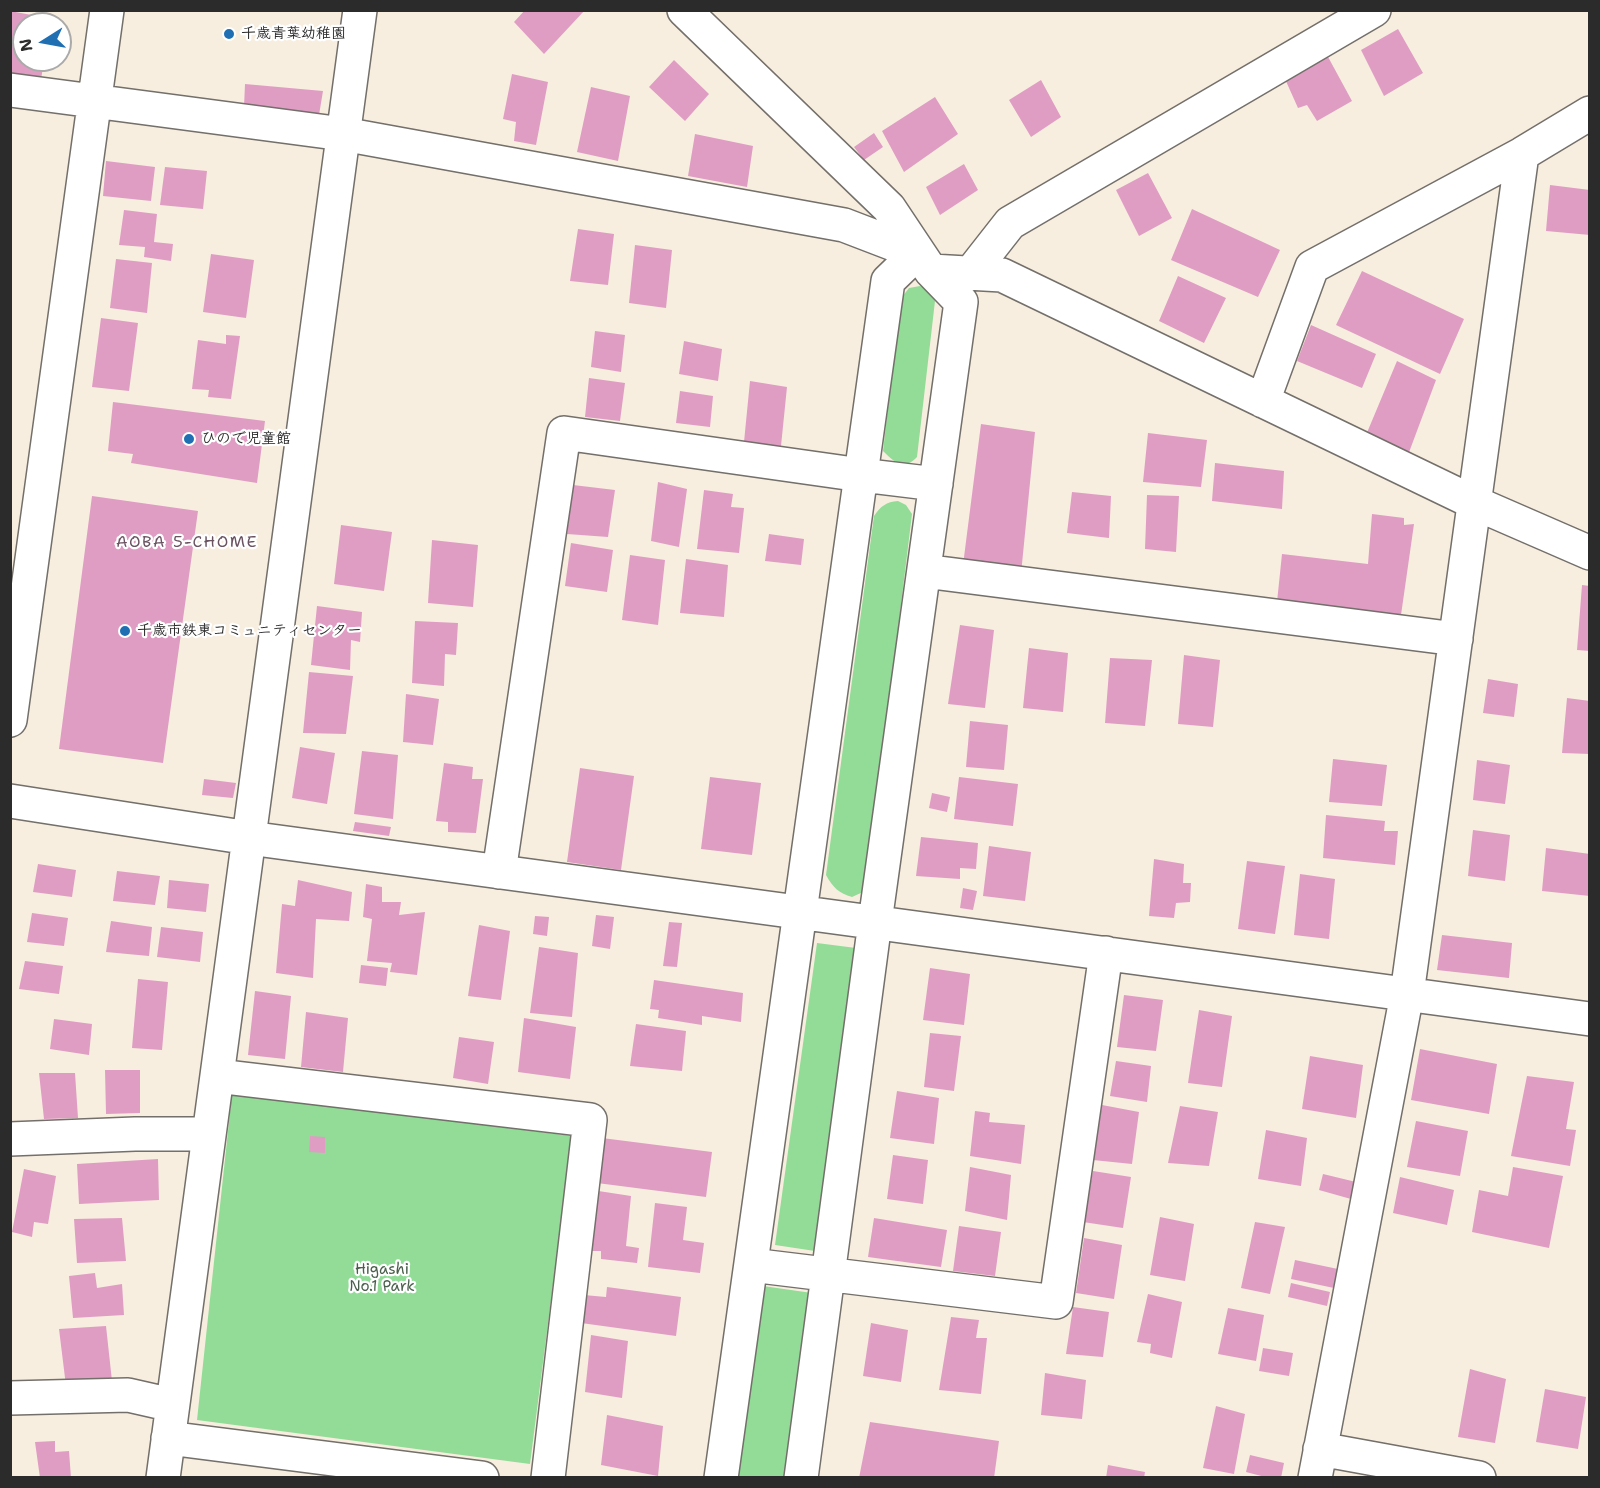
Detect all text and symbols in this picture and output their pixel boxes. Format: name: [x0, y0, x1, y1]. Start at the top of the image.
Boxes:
north arrow: [12, 12, 72, 72]
place label: 千歳青葉幼稚園: [241, 25, 346, 43]
marker: 千歳青葉幼稚園: [222, 27, 236, 41]
text: N: [14, 37, 37, 53]
place label: ひので児童館: [201, 430, 291, 448]
marker: ひので児童館: [182, 432, 196, 446]
district label: AOBA 5-CHOME: [116, 533, 258, 553]
place label: 千歳市鉄東コミュニティセンター: [137, 622, 362, 640]
marker: 千歳市鉄東コミュニティセンター: [118, 624, 132, 638]
park label: Higashi No.1 Park: [349, 1261, 415, 1296]

